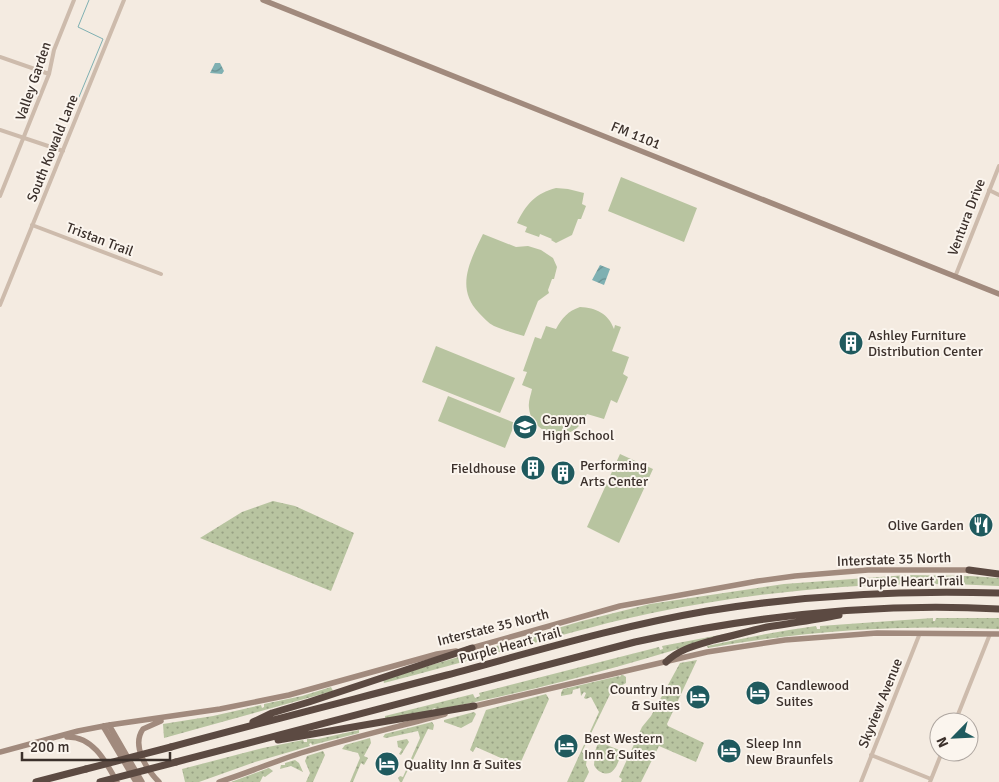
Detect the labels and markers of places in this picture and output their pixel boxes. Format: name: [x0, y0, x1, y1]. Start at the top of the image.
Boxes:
place label: Ashley Furniture Distribution Center: [868, 327, 984, 360]
building icon: Ashley Furniture Distribution Center: [838, 330, 864, 356]
place label: Canyon High School: [542, 411, 614, 444]
school or university icon: Canyon High School: [512, 414, 538, 440]
building icon: Fieldhouse: [520, 455, 546, 481]
place label: Performing Arts Center: [580, 457, 649, 490]
place label: Fieldhouse: [451, 460, 516, 477]
building icon: Performing Arts Center: [550, 460, 576, 486]
restaurant icon: Olive Garden: [968, 512, 994, 538]
place label: Olive Garden: [888, 517, 964, 534]
place label: Candlewood Suites: [776, 677, 849, 710]
hotel icon: Candlewood Suites: [745, 680, 771, 706]
place label: Country Inn & Suites: [610, 681, 680, 714]
hotel icon: Country Inn & Suites: [685, 684, 711, 710]
place label: Best Western Inn & Suites: [584, 730, 663, 763]
hotel icon: Best Western Inn & Suites: [553, 733, 579, 759]
place label: Sleep Inn New Braunfels: [746, 735, 833, 768]
hotel icon: Sleep Inn New Braunfels: [716, 738, 742, 764]
hotel icon: Quality Inn & Suites: [374, 751, 400, 777]
place label: Quality Inn & Suites: [404, 756, 522, 773]

